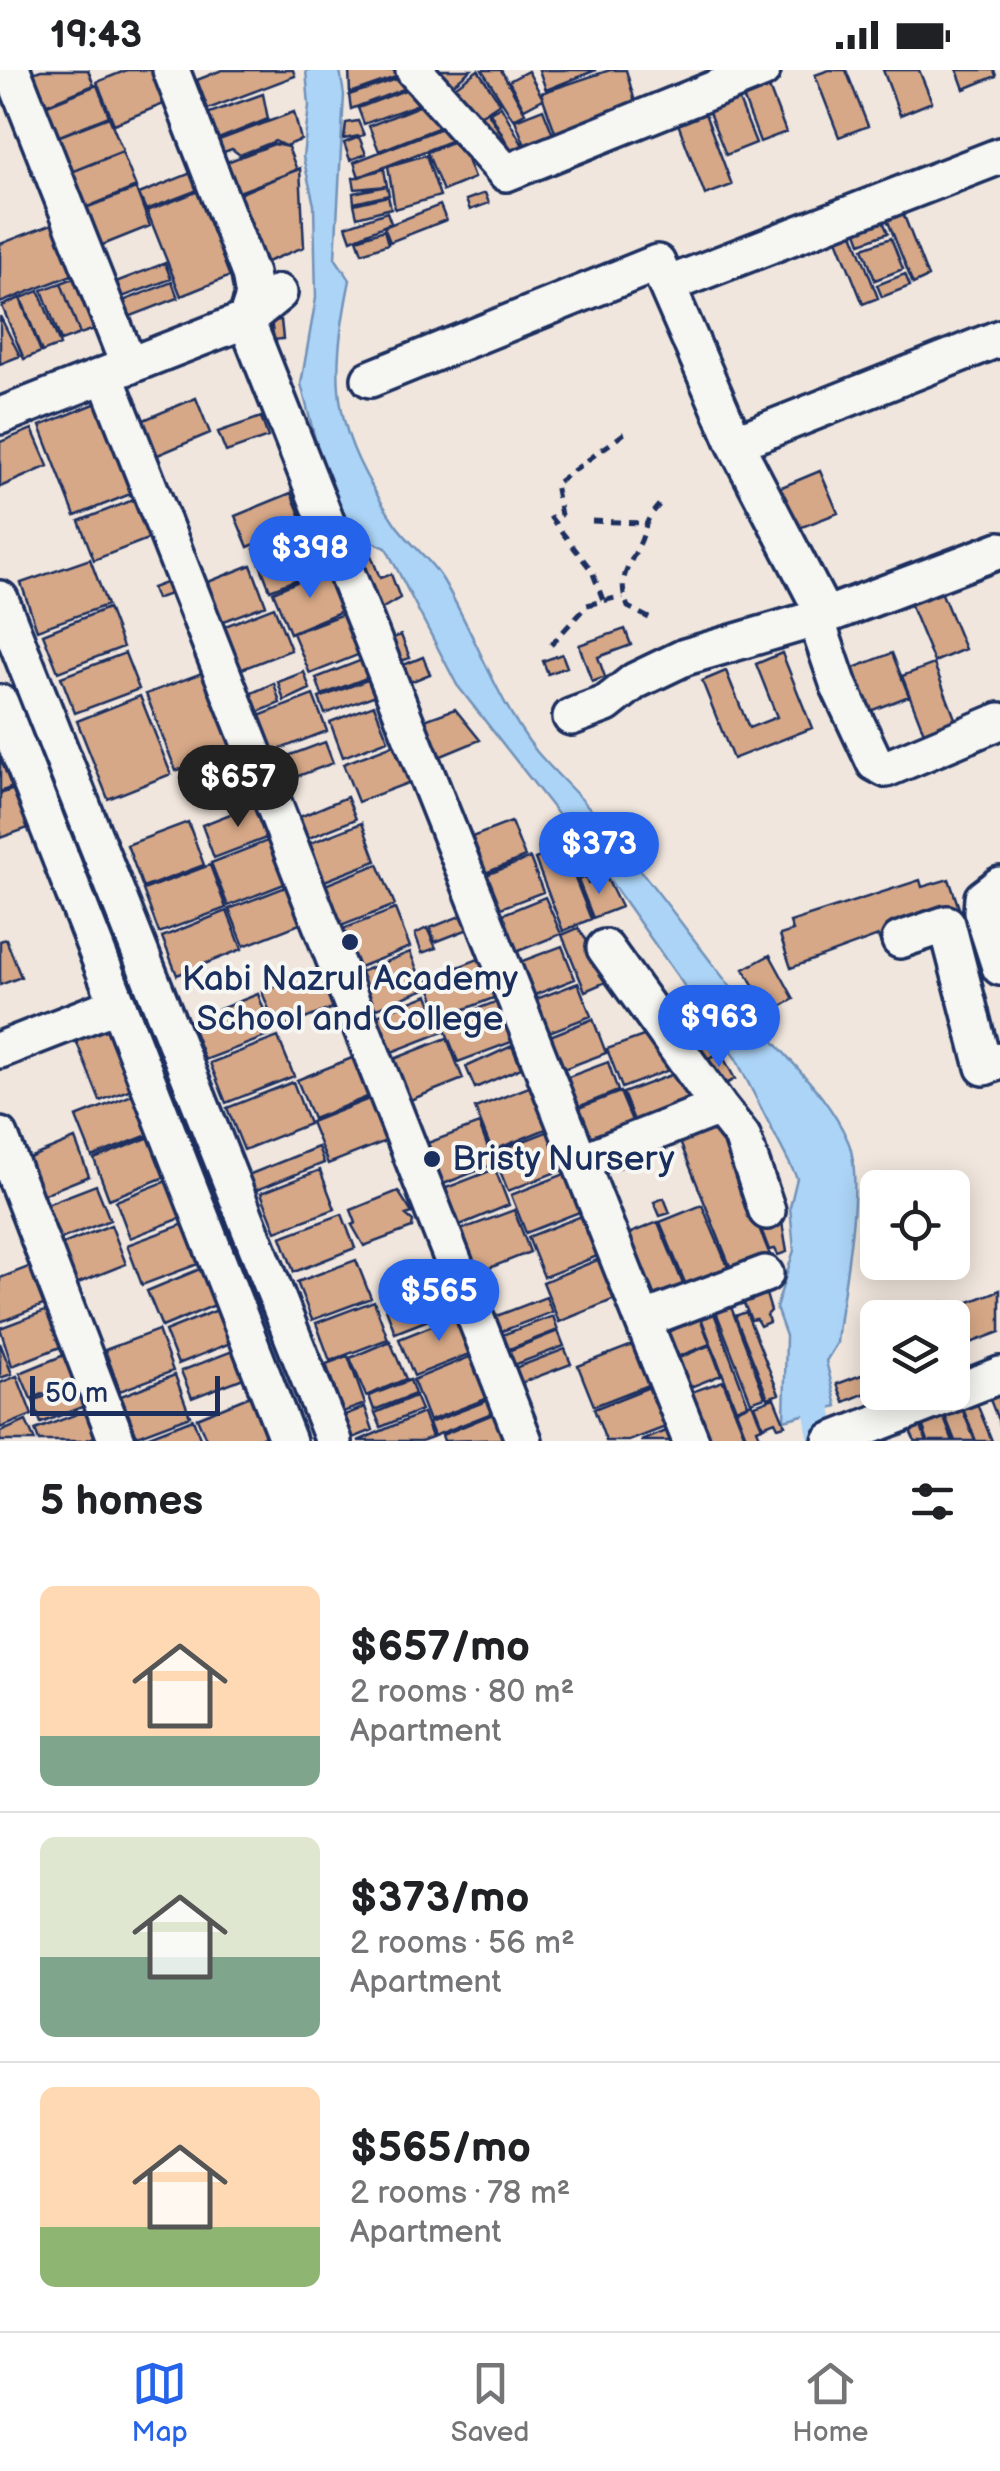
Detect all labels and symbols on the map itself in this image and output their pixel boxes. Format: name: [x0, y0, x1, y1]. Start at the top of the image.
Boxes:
pin: $398: [251, 516, 369, 601]
pin: $657: [179, 745, 297, 830]
pin: $373: [540, 812, 658, 897]
marker: Kabi Nazrul Academy School and College: [339, 931, 361, 953]
place label: Kabi Nazrul Academy School and College: [182, 958, 518, 1041]
pin: $963: [660, 985, 778, 1070]
place label: Bristy Nursery: [452, 1138, 675, 1181]
marker: Bristy Nursery: [421, 1148, 443, 1170]
pin: $565: [380, 1259, 498, 1344]
scale bar: [30, 1371, 220, 1416]

